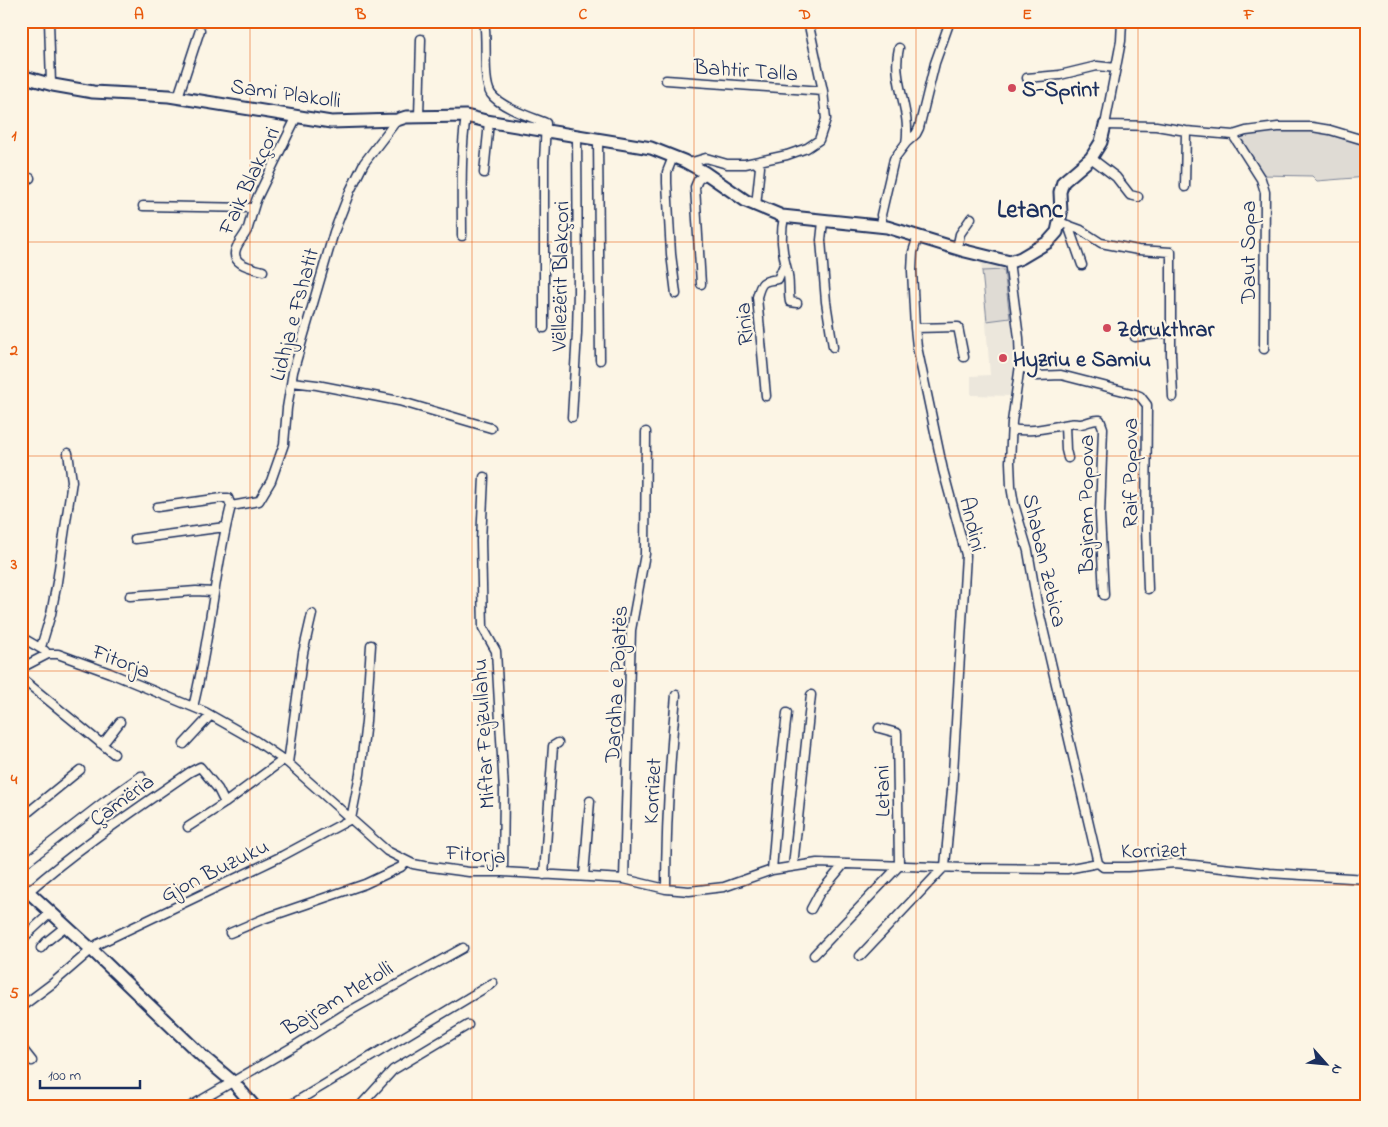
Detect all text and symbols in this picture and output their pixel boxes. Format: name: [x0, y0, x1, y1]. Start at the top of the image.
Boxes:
text: A: [134, 3, 144, 27]
text: B: [355, 3, 367, 27]
text: C: [579, 3, 588, 27]
text: D: [798, 3, 811, 27]
text: E: [1022, 3, 1032, 27]
text: F: [1243, 3, 1255, 27]
street label: Bahtir Talla: [692, 52, 799, 92]
street label: Sami Plakolli: [228, 71, 343, 119]
place label: S-Sprint: [1022, 75, 1100, 107]
marker: S-Sprint: [1006, 82, 1018, 94]
street label: Faik Blakçori: [211, 122, 290, 241]
text: 1: [11, 124, 17, 148]
district label: Letanc: [997, 193, 1064, 229]
street label: Vëllezërit Blakçori: [545, 200, 579, 353]
street label: Daut Sopa: [1234, 201, 1266, 304]
street label: Lidhja e Fshatit: [263, 244, 329, 385]
street label: Rinia: [729, 301, 763, 346]
place label: Zdrukthrar: [1117, 315, 1215, 347]
marker: Zdrukthrar: [1101, 322, 1113, 334]
text: 2: [9, 339, 18, 363]
place label: Hyzriu e Samiu: [1013, 345, 1151, 378]
marker: Hyzriu e Samiu: [997, 352, 1009, 364]
street label: Raif Popova: [1116, 418, 1148, 528]
street label: Bajram Popova: [1072, 435, 1104, 575]
street label: Shaban Zebica: [1012, 491, 1074, 630]
street label: Andini: [949, 494, 993, 555]
text: 3: [10, 553, 18, 577]
street label: Dardha e Pojatës: [598, 605, 638, 765]
street label: Fitorja: [86, 637, 155, 689]
street label: Miftar Fejzullahu: [465, 658, 505, 810]
street label: Korrizet: [636, 757, 672, 825]
street label: Letani: [868, 765, 900, 817]
street label: Çamëria: [84, 767, 162, 836]
text: 4: [10, 768, 18, 792]
street label: Gjon Buzuku: [156, 832, 275, 912]
street label: Korrizet: [1121, 835, 1188, 869]
street label: Fitorja: [444, 838, 507, 874]
street label: Bajram Metolli: [276, 954, 400, 1046]
text: 5: [9, 982, 19, 1006]
north arrow: [1300, 1040, 1350, 1090]
scale bar: [40, 1057, 140, 1089]
text: N: [1325, 1060, 1348, 1078]
text: 100 m: [48, 1065, 81, 1087]

